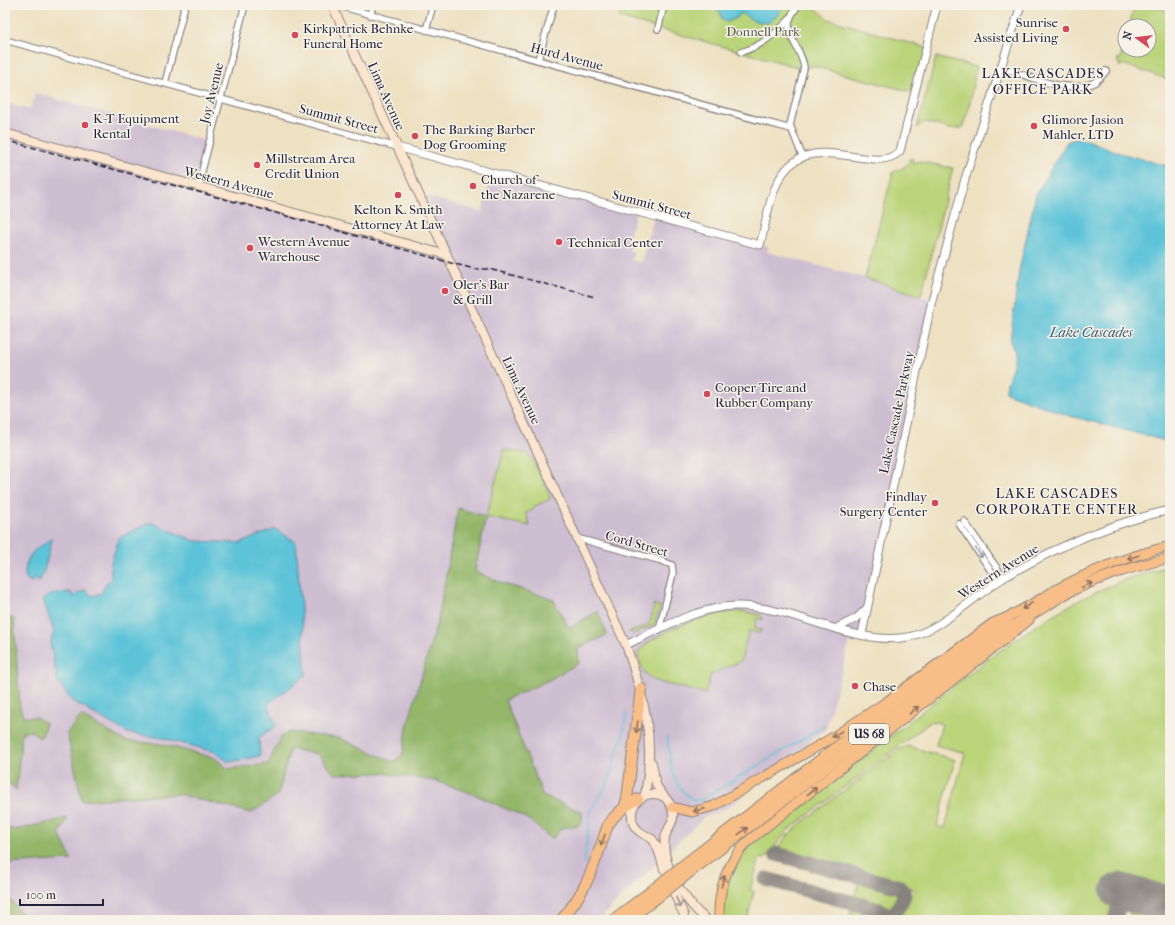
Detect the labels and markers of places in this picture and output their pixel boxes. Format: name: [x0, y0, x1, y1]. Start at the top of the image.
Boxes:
place label: Sunrise Assisted Living: [973, 15, 1059, 45]
place label: Kirkpatrick Behnke Funeral Home: [303, 21, 414, 51]
marker: Sunrise Assisted Living: [1061, 24, 1071, 34]
marker: Kirkpatrick Behnke Funeral Home: [290, 30, 300, 40]
place label: K-T Equipment Rental: [93, 111, 180, 141]
place label: Glimore Jasion Mahler, LTD: [1042, 112, 1124, 142]
marker: K-T Equipment Rental: [80, 120, 90, 130]
marker: Glimore Jasion Mahler, LTD: [1029, 121, 1039, 131]
place label: The Barking Barber Dog Grooming: [423, 122, 535, 152]
marker: The Barking Barber Dog Grooming: [410, 131, 420, 141]
place label: Millstream Area Credit Union: [265, 151, 356, 181]
marker: Millstream Area Credit Union: [252, 160, 262, 170]
place label: Church of the Nazarene: [481, 172, 556, 202]
marker: Church of the Nazarene: [468, 181, 478, 191]
marker: Kelton K. Smith Attorney At Law: [393, 190, 403, 200]
place label: Kelton K. Smith Attorney At Law: [351, 202, 444, 232]
place label: Western Avenue Warehouse: [257, 234, 351, 264]
place label: Technical Center: [567, 235, 663, 250]
marker: Technical Center: [554, 237, 564, 247]
marker: Western Avenue Warehouse: [245, 243, 255, 253]
place label: Oler's Bar & Grill: [453, 277, 509, 307]
marker: Oler's Bar & Grill: [440, 286, 450, 296]
place label: Cooper Tire and Rubber Company: [715, 380, 814, 410]
marker: Cooper Tire and Rubber Company: [702, 389, 712, 399]
place label: Findlay Surgery Center: [840, 489, 928, 519]
marker: Findlay Surgery Center: [930, 498, 940, 508]
place label: Chase: [863, 679, 897, 694]
marker: Chase: [850, 681, 860, 691]

